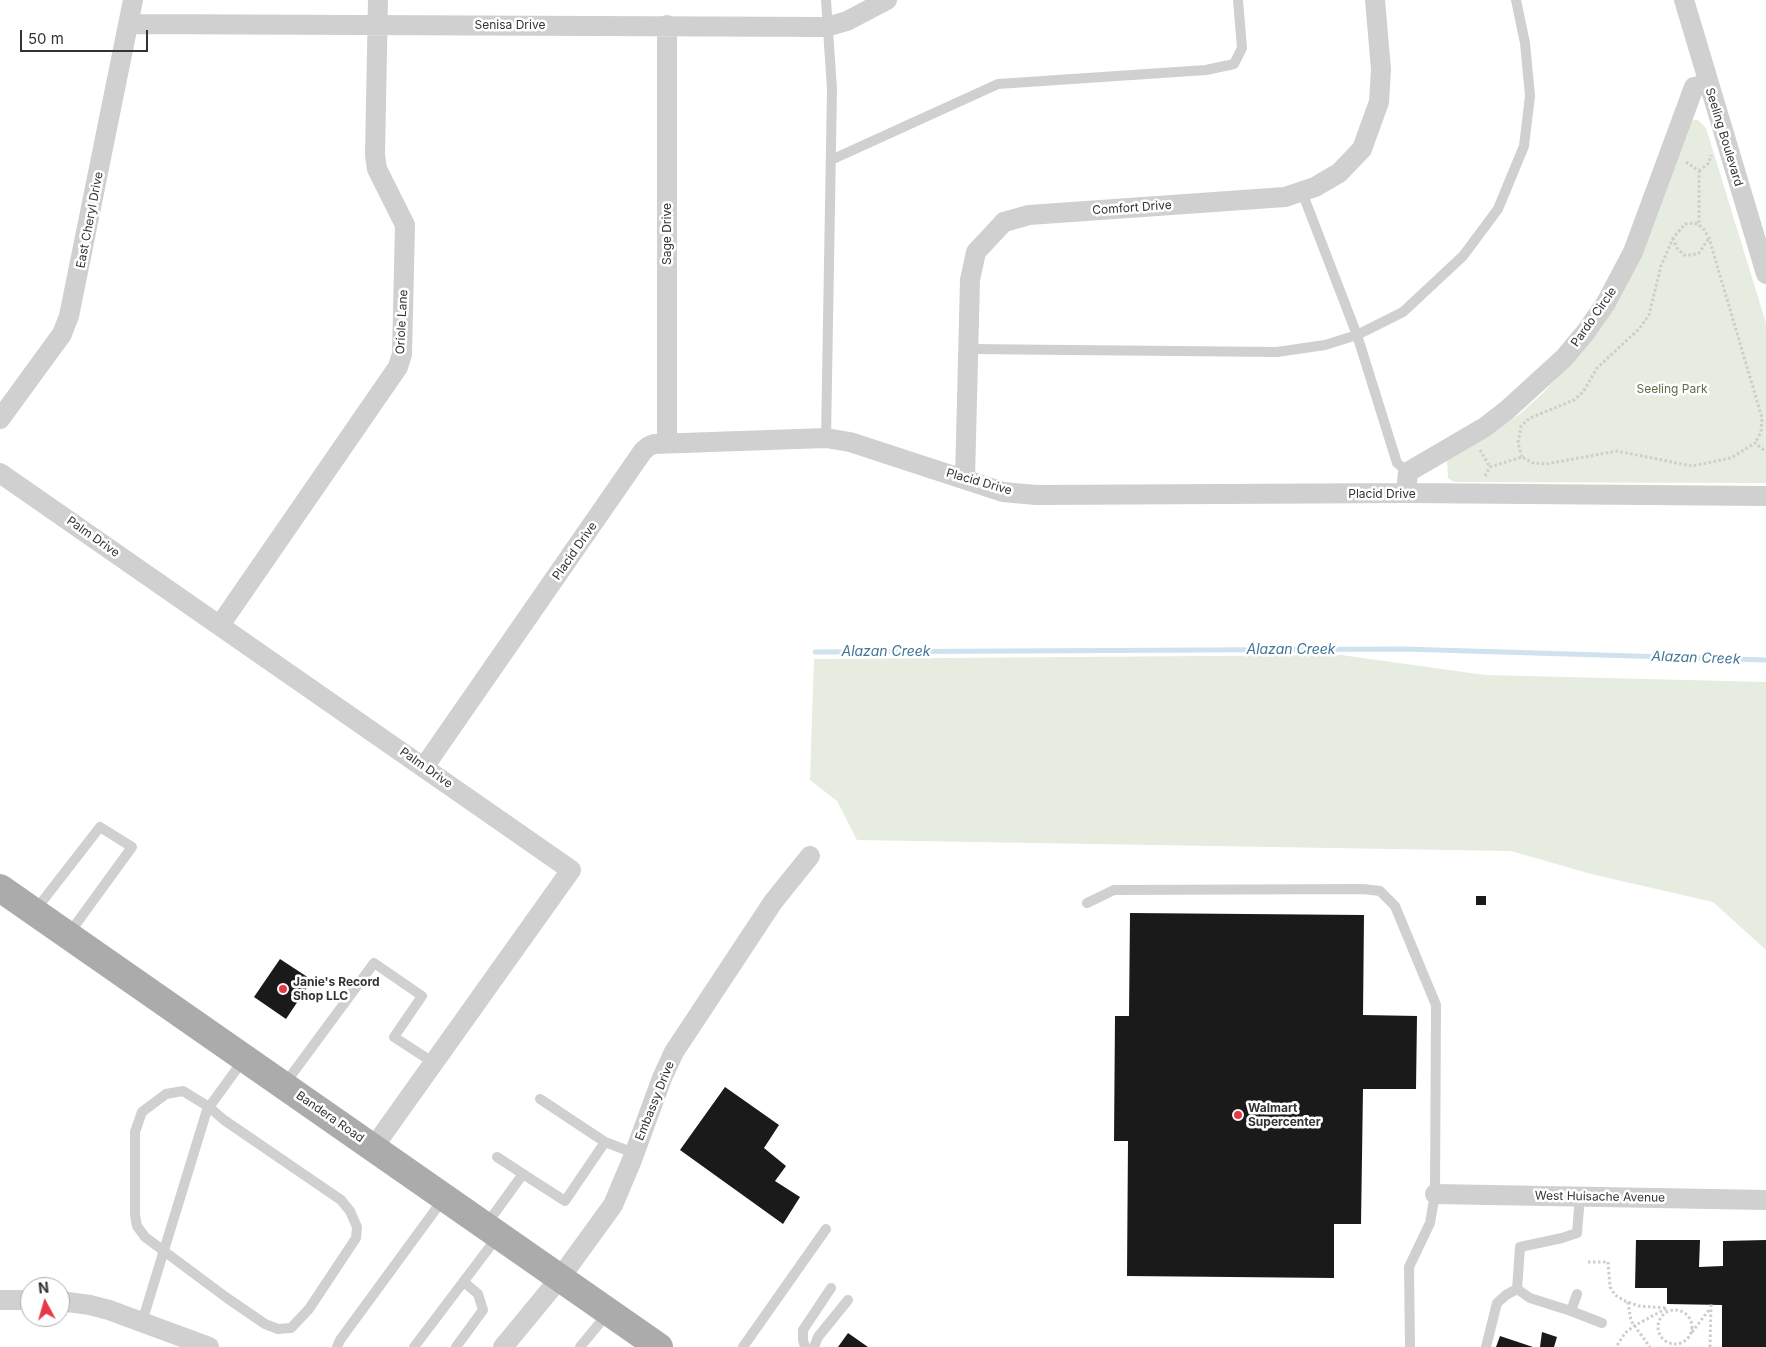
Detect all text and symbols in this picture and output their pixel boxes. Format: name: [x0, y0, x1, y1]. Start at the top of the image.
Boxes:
street label: Senisa Drive: [475, 18, 545, 32]
scale bar: [22, 20, 150, 52]
text: 50 m: [28, 29, 64, 48]
street label: Seeling Boulevard: [1702, 86, 1746, 188]
street label: East Cheryl Drive: [74, 171, 106, 269]
street label: Comfort Drive: [1092, 198, 1172, 218]
street label: Sage Drive: [660, 203, 674, 265]
street label: Pardo Circle: [1568, 284, 1620, 350]
street label: Oriole Lane: [393, 289, 411, 355]
park label: Seeling Park: [1636, 382, 1708, 396]
street label: Placid Drive: [945, 466, 1013, 498]
street label: Placid Drive: [1348, 487, 1416, 501]
street label: Palm Drive: [64, 514, 122, 560]
street label: Placid Drive: [550, 519, 600, 583]
water label: Alazan Creek: [1246, 642, 1336, 658]
water label: Alazan Creek: [841, 644, 931, 660]
water label: Alazan Creek: [1651, 648, 1741, 668]
street label: Palm Drive: [397, 745, 455, 791]
place label: Janie's Record Shop LLC: [293, 975, 380, 1003]
marker: Janie's Record Shop LLC: [277, 983, 289, 995]
street label: Embassy Drive: [632, 1059, 678, 1143]
street label: Bandera Road: [293, 1088, 367, 1146]
place label: Walmart Supercenter: [1248, 1101, 1321, 1129]
marker: Walmart Supercenter: [1232, 1109, 1244, 1121]
street label: West Huisache Avenue: [1535, 1189, 1665, 1205]
north arrow: [20, 1277, 70, 1327]
text: N: [37, 1279, 50, 1297]

